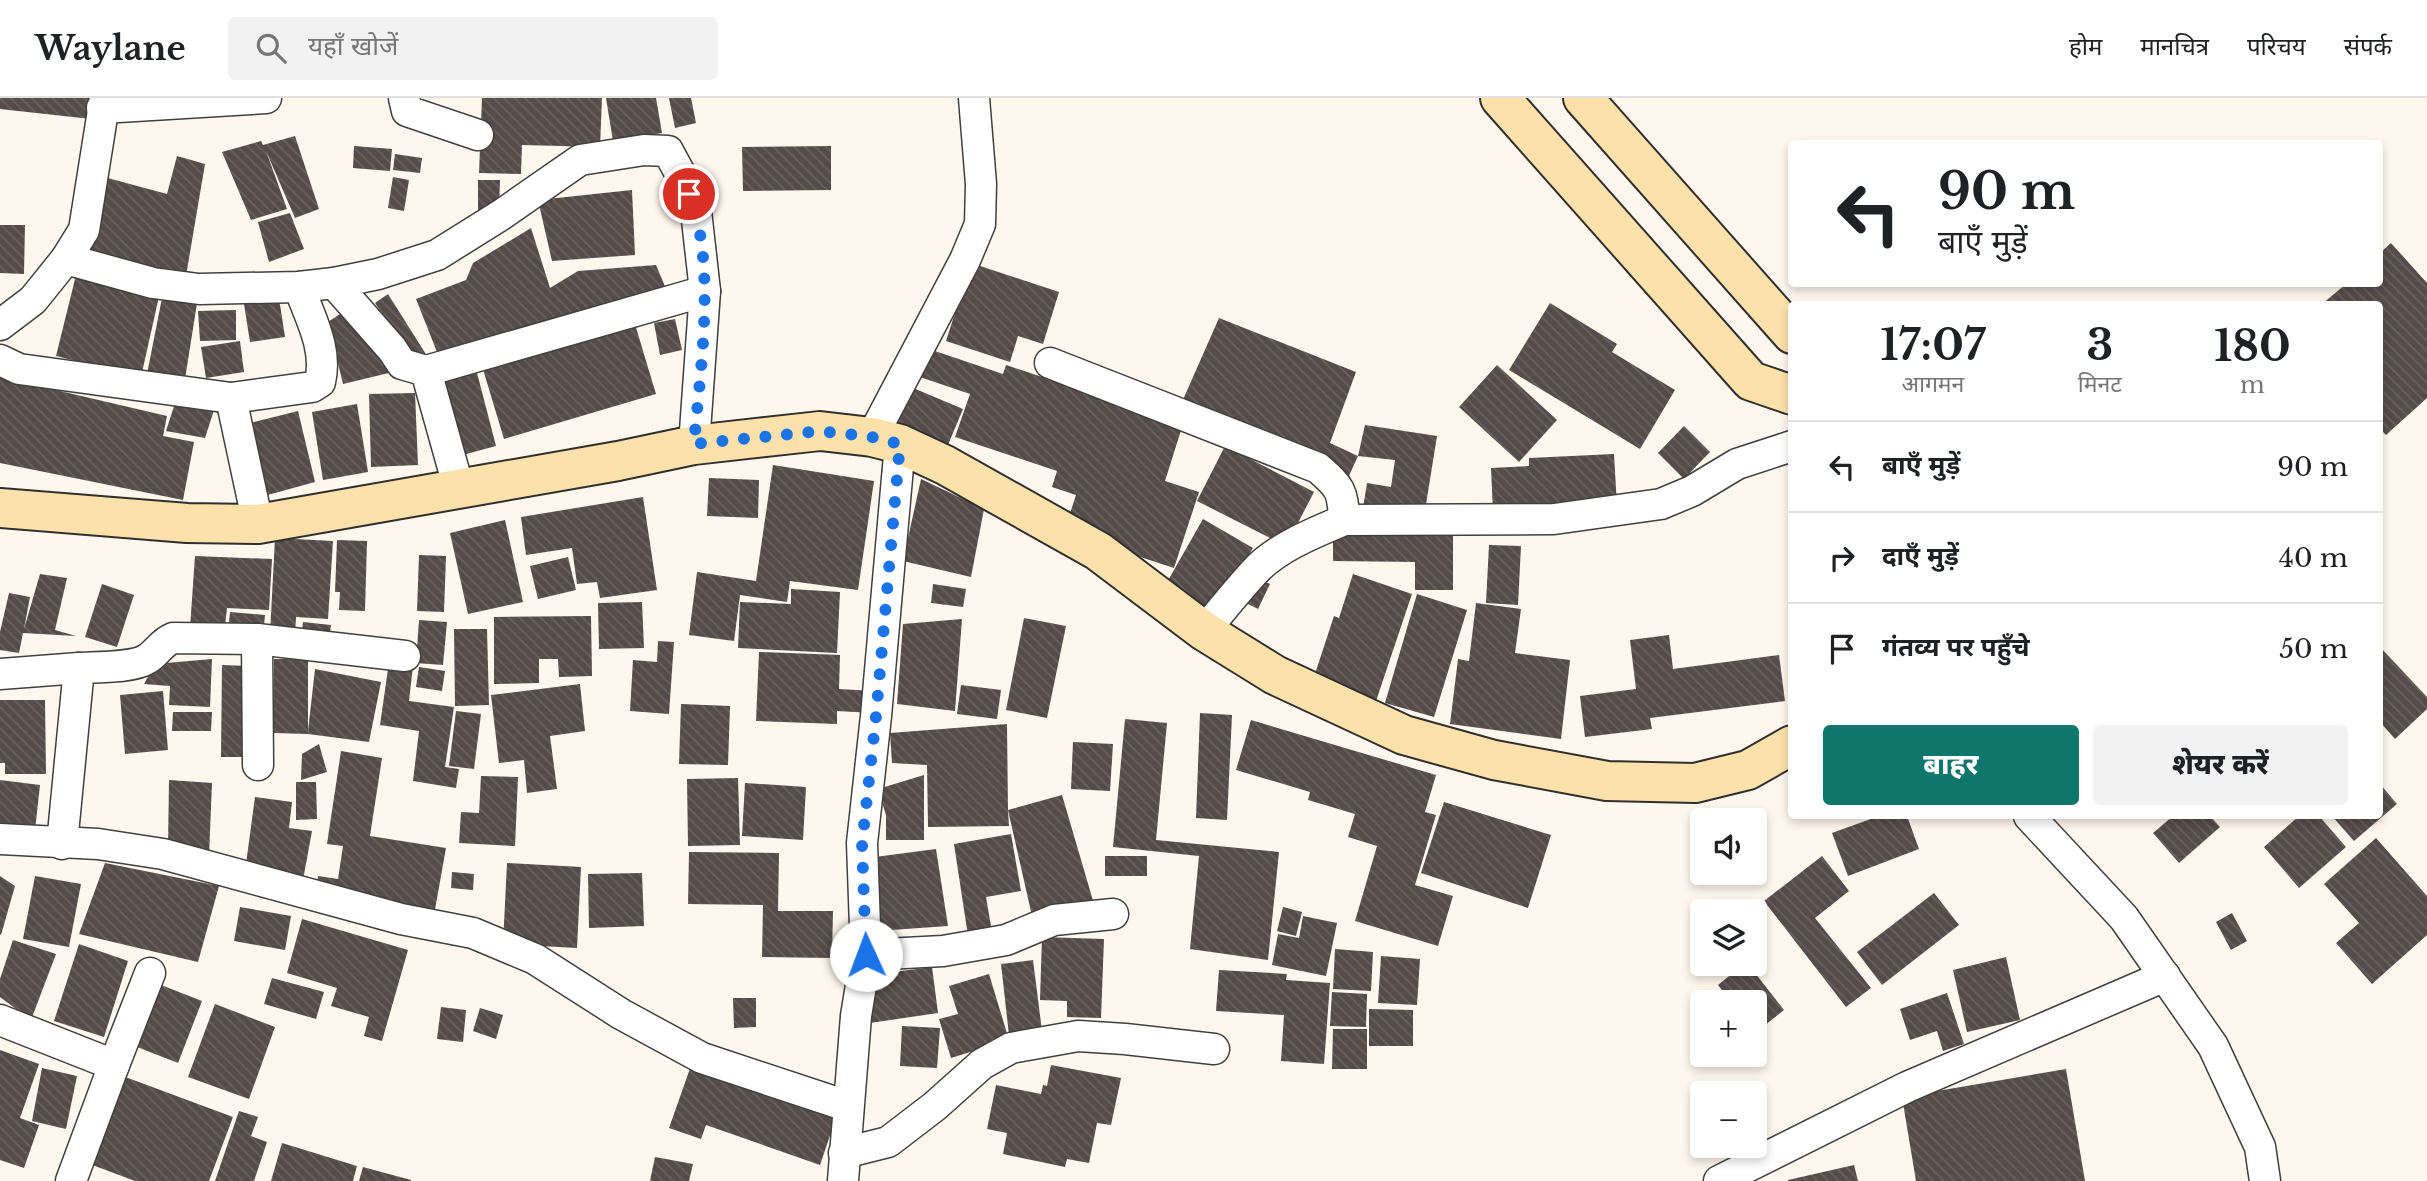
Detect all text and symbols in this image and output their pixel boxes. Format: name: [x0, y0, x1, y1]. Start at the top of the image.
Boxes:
search box: [228, 17, 718, 80]
text: Waylane: [35, 28, 186, 69]
icon: search: [252, 29, 290, 67]
text: यहाँ खोजें: [308, 30, 398, 62]
text: होम: [2069, 32, 2102, 61]
text: मानचित्र: [2140, 32, 2209, 61]
text: परिचय: [2247, 32, 2306, 61]
text: संपर्क: [2344, 32, 2392, 61]
text: 90 m: [1938, 161, 2075, 222]
pin: [659, 164, 719, 224]
icon: left: [1823, 168, 1914, 259]
icon: arrive: [670, 175, 708, 213]
text: बाएँ मुड़ें: [1938, 222, 2028, 262]
text: 17:07: [1880, 319, 1986, 371]
text: 3: [2086, 319, 2113, 371]
text: 180: [2214, 320, 2291, 372]
text: आगमन: [1901, 370, 1964, 398]
text: मिनट: [2078, 370, 2122, 398]
text: m: [2240, 371, 2265, 399]
icon: left: [1823, 448, 1861, 486]
text: बाएँ मुड़ें: [1882, 449, 1960, 481]
text: 90 m: [2277, 451, 2348, 483]
icon: right: [1823, 539, 1861, 577]
text: दाएँ मुड़ें: [1882, 540, 1959, 572]
text: 40 m: [2279, 542, 2348, 574]
icon: arrive: [1823, 630, 1861, 668]
text: गंतव्य पर पहुँचे: [1882, 631, 2030, 663]
text: 50 m: [2279, 633, 2348, 665]
button: बाहर: [1823, 725, 2079, 805]
button: शेयर करें: [2093, 725, 2348, 805]
map controls: [1690, 808, 1767, 1158]
button: sound: [1690, 808, 1767, 885]
button: layers: [1690, 899, 1767, 976]
position arrow: [829, 918, 903, 992]
button: +: [1690, 990, 1767, 1067]
button: −: [1690, 1081, 1767, 1158]

